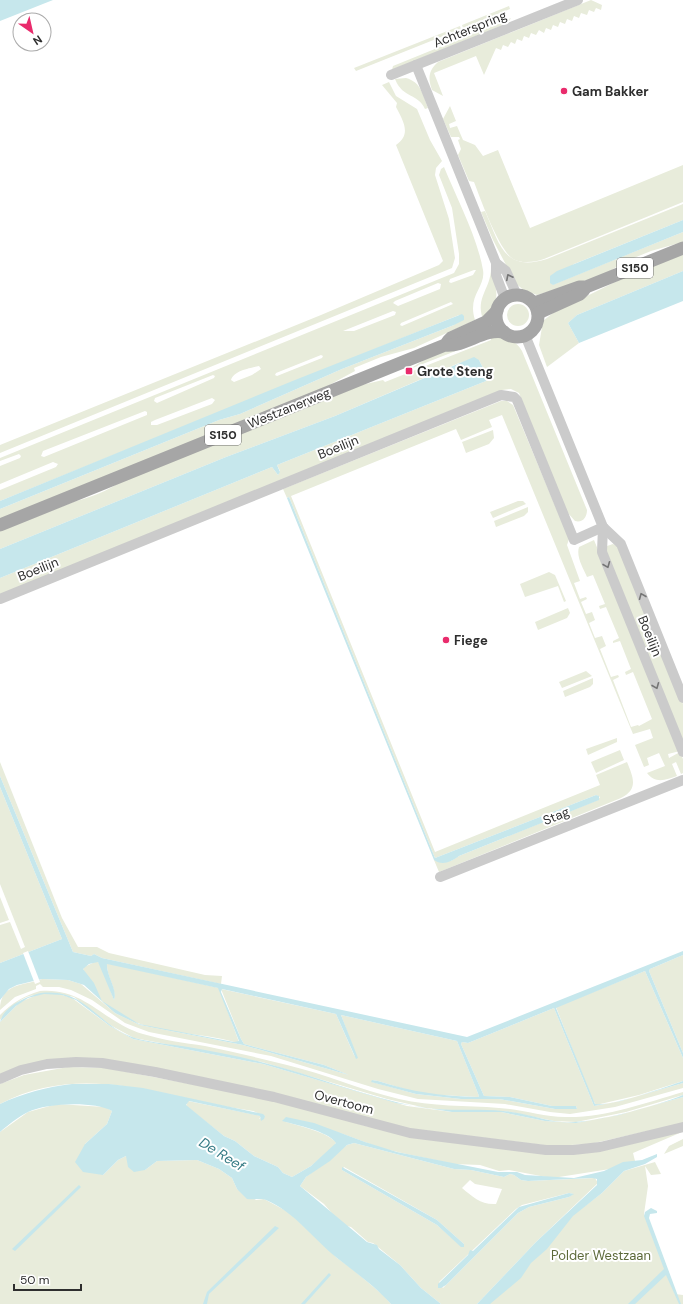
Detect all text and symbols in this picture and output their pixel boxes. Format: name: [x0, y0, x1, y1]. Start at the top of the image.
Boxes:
street label: Achterspring: [431, 7, 509, 51]
north arrow: [12, 12, 52, 52]
text: N: [30, 32, 45, 48]
place label: Gam Bakker: [572, 83, 649, 100]
marker: Gam Bakker: [559, 86, 569, 96]
road number: S150: [617, 258, 653, 278]
one-way arrow: [506, 274, 513, 282]
place label: Grote Steng: [417, 363, 494, 380]
marker: Grote Steng: [404, 366, 414, 376]
street label: Westzanerweg: [245, 384, 333, 432]
road number: S150: [205, 425, 241, 445]
street label: Boeilijn: [315, 431, 361, 463]
street label: Boeilijn: [15, 553, 61, 585]
one-way arrow: [603, 562, 611, 569]
one-way arrow: [639, 593, 647, 600]
street label: Boeilijn: [634, 613, 666, 659]
place label: Fiege: [454, 632, 488, 649]
marker: Fiege: [441, 635, 451, 645]
one-way arrow: [651, 681, 659, 689]
street label: Stag: [540, 803, 572, 829]
street label: Overtoom: [312, 1086, 376, 1118]
water label: De Reef: [196, 1133, 249, 1176]
park label: Polder Westzaan: [551, 1247, 651, 1264]
scale bar: [14, 1266, 81, 1292]
text: 50 m: [20, 1272, 49, 1288]

